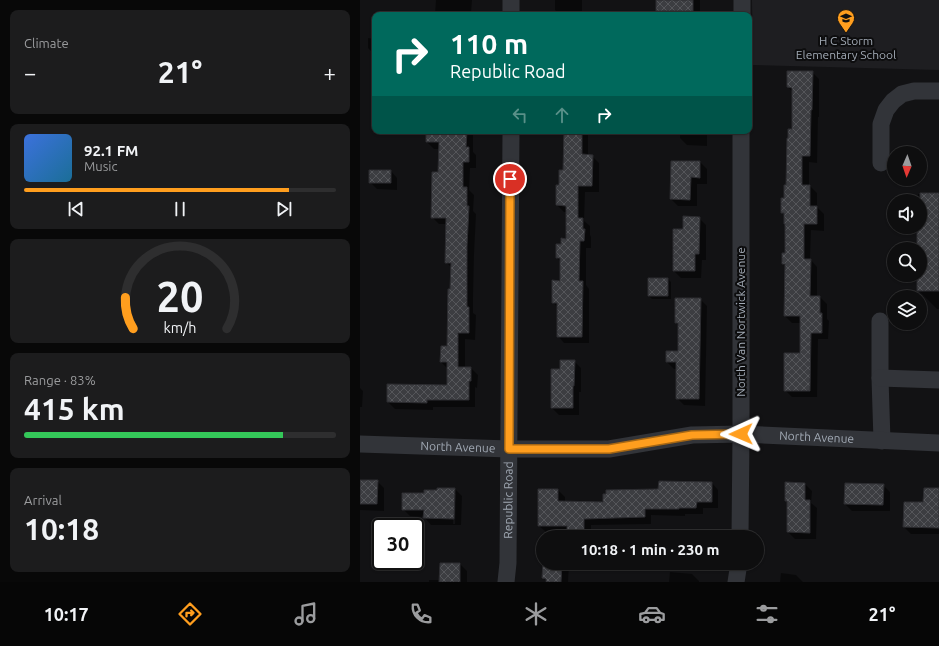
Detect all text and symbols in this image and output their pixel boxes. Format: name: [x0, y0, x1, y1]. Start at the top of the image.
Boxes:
school or university icon: H C Storm Elementary School: [836, 8, 856, 33]
icon: right: [384, 28, 436, 80]
text: 110 m: [450, 28, 528, 59]
place label: H C Storm Elementary School: [796, 34, 896, 61]
text: Climate: [24, 36, 69, 50]
text: 21°: [158, 55, 202, 89]
text: −: [24, 60, 36, 85]
text: +: [324, 60, 336, 85]
text: Republic Road: [450, 61, 566, 81]
icon: left: [509, 104, 531, 126]
icon: ahead: [551, 104, 573, 126]
icon: right: [593, 104, 615, 126]
text: 92.1 FM: [84, 142, 138, 159]
north arrow: [887, 146, 927, 186]
map controls: [887, 146, 927, 330]
text: Music: [84, 159, 118, 173]
pin: [493, 162, 527, 196]
icon: arrive: [499, 168, 521, 190]
button: sound: [887, 194, 927, 234]
icon: previous: [65, 198, 87, 220]
icon: pause: [169, 198, 191, 220]
icon: next: [273, 198, 295, 220]
button: search: [887, 242, 927, 282]
street label: North Van Nortwick Avenue: [734, 247, 747, 397]
text: 20: [157, 273, 203, 320]
button: layers: [887, 290, 927, 330]
text: km/h: [164, 320, 196, 336]
text: Range · 83%: [24, 373, 96, 387]
text: 415 km: [24, 392, 125, 426]
position arrow: [720, 413, 762, 455]
street label: North Avenue: [779, 429, 854, 445]
street label: North Avenue: [420, 439, 496, 455]
street label: Republic Road: [501, 462, 515, 539]
text: Arrival: [24, 493, 62, 507]
text: 10:18: [24, 512, 99, 546]
speed limit sign: 30: [372, 518, 424, 570]
text: 10:18 · 1 min · 230 m: [581, 541, 719, 558]
icon: directions: [176, 600, 204, 628]
icon: music: [292, 600, 320, 628]
icon: phone: [407, 600, 435, 628]
icon: climate: [522, 600, 550, 628]
icon: car: [638, 600, 666, 628]
icon: filters: [753, 600, 781, 628]
text: 10:17: [44, 604, 89, 624]
text: 21°: [869, 604, 895, 624]

